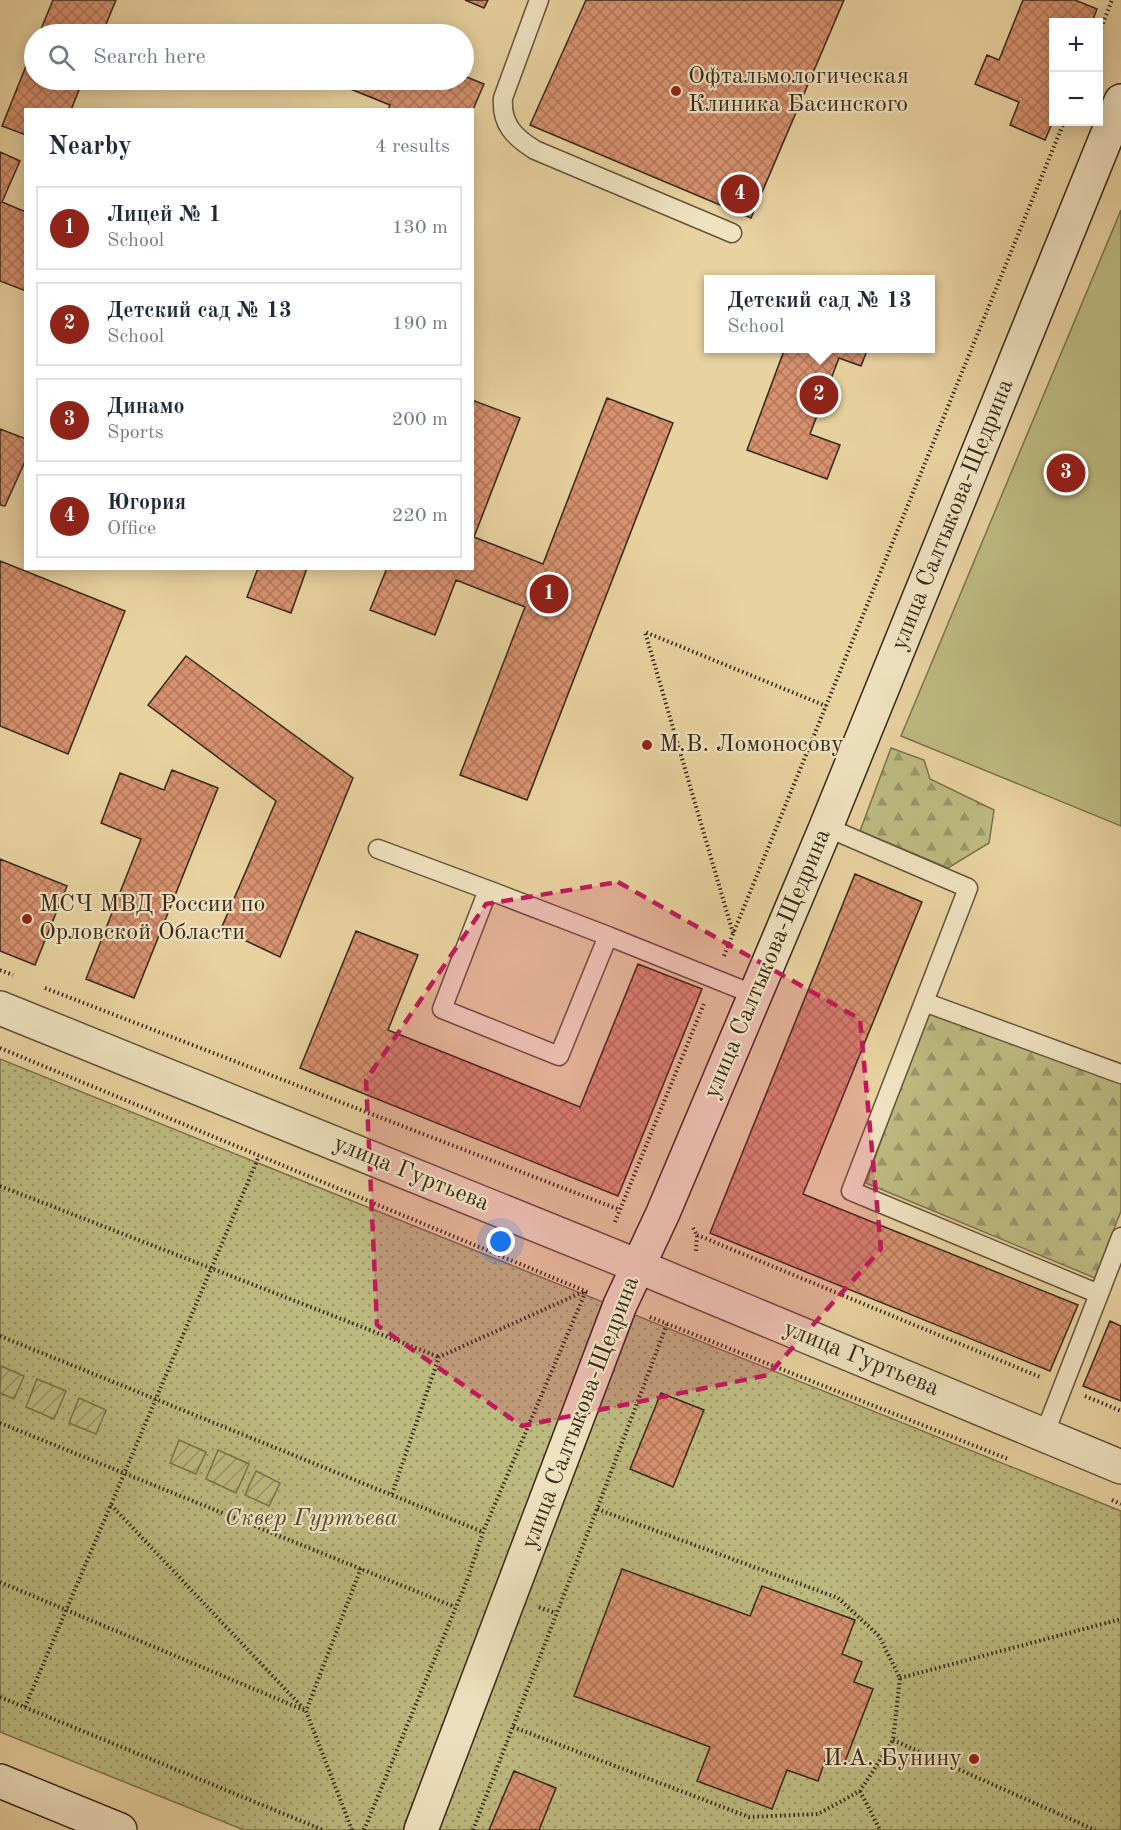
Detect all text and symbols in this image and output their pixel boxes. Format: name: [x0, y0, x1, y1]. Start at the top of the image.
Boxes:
map controls: [1049, 18, 1103, 126]
button: +: [1049, 18, 1103, 72]
search box: [24, 24, 474, 90]
icon: search: [45, 41, 78, 74]
text: Search here: [93, 46, 206, 68]
place label: Офтальмологическая Клиника Басинского: [688, 65, 909, 117]
button: −: [1049, 72, 1103, 126]
marker: Офтальмологическая Клиника Басинского: [669, 84, 683, 98]
text: Nearby: [48, 134, 132, 160]
text: 4 results: [375, 137, 450, 157]
pin: 4: [720, 172, 760, 216]
text: Лицей № 1: [107, 204, 221, 226]
text: 1: [64, 218, 75, 238]
text: 130 m: [392, 218, 448, 238]
text: School: [107, 231, 164, 251]
popup: [704, 275, 935, 353]
text: Детский сад № 13: [727, 290, 912, 312]
text: Детский сад № 13: [107, 300, 292, 322]
text: 2: [64, 314, 75, 334]
text: 190 m: [392, 314, 448, 334]
text: School: [727, 317, 784, 337]
text: School: [107, 327, 164, 347]
pin: 2: [800, 372, 838, 418]
street label: улица Салтыкова-Щедрина: [888, 376, 1019, 654]
text: Динамо: [107, 396, 185, 418]
text: 3: [64, 410, 75, 430]
text: 200 m: [392, 410, 448, 430]
text: Sports: [107, 423, 164, 443]
pin: 3: [1046, 450, 1086, 496]
text: Югория: [107, 492, 186, 514]
text: 4: [64, 506, 75, 526]
text: 220 m: [392, 506, 448, 526]
text: Office: [107, 519, 156, 539]
pin: 1: [530, 572, 568, 616]
place label: М.В. Ломоносову: [659, 733, 844, 757]
marker: М.В. Ломоносову: [640, 738, 654, 752]
street label: улица Салтыкова-Щедрина: [700, 826, 836, 1102]
place label: МСЧ МВД России по Орловской Области: [39, 893, 265, 945]
marker: МСЧ МВД России по Орловской Области: [20, 912, 34, 926]
street label: улица Гуртьева: [330, 1132, 492, 1216]
your location: [486, 1227, 515, 1256]
street label: улица Салтыкова-Щедрина: [518, 1273, 644, 1553]
street label: улица Гуртьева: [780, 1317, 942, 1401]
park label: Сквер Гуртьева: [224, 1507, 398, 1531]
place label: И.А. Бунину: [823, 1747, 962, 1771]
marker: И.А. Бунину: [967, 1752, 981, 1766]

